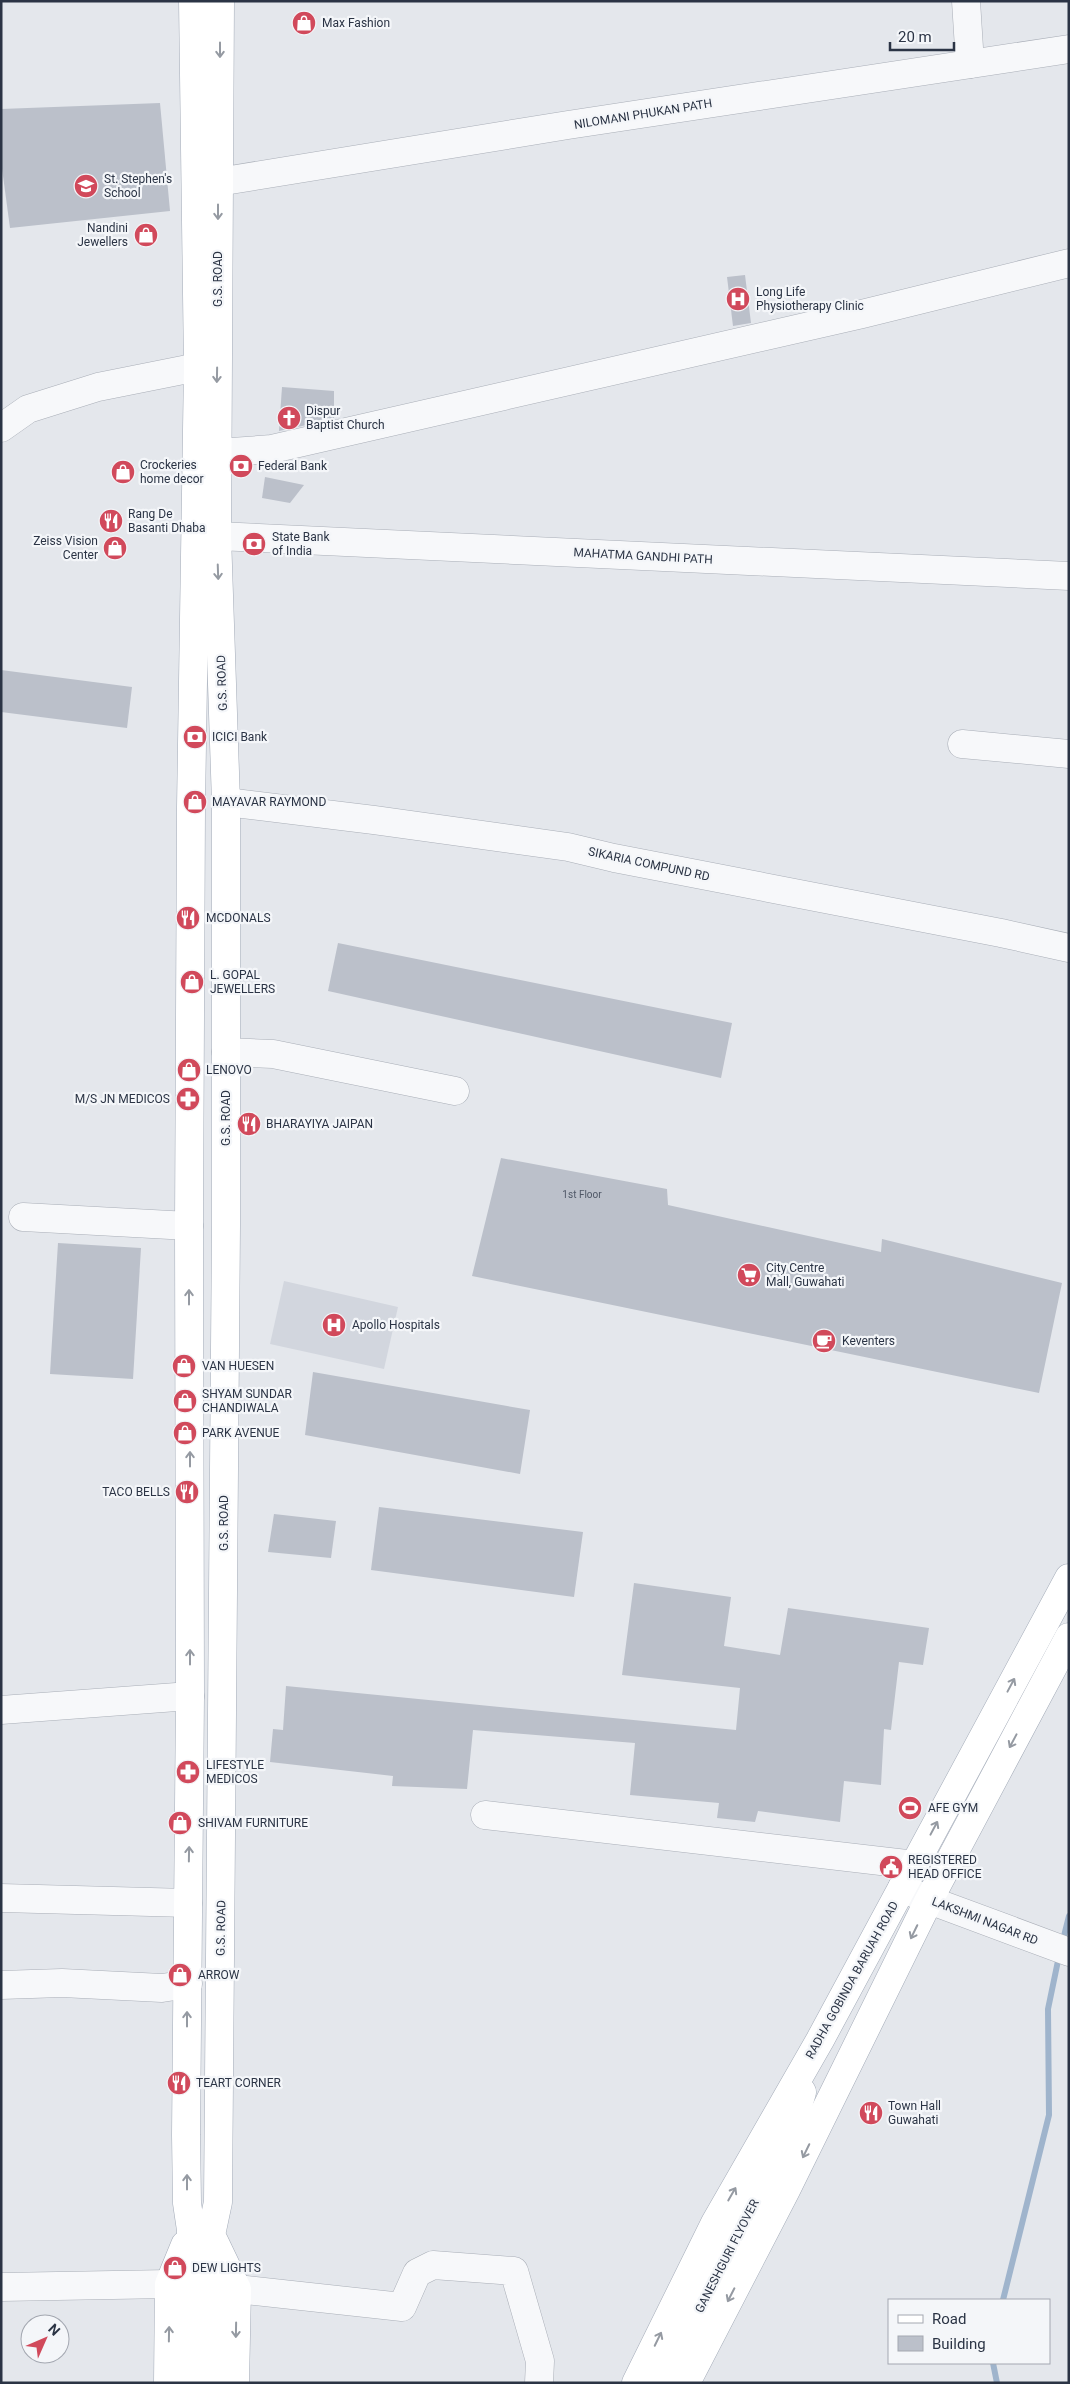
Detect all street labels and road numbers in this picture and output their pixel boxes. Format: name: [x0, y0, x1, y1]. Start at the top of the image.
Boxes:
street label: NILOMANI PHUKAN PATH: [573, 96, 713, 132]
street label: G.S. ROAD: [211, 251, 225, 307]
street label: MAHATMA GANDHI PATH: [573, 545, 713, 567]
street label: G.S. ROAD: [214, 655, 230, 711]
street label: SIKARIA COMPUND RD: [587, 844, 711, 884]
street label: G.S. ROAD: [219, 1090, 233, 1146]
street label: G.S. ROAD: [217, 1495, 231, 1551]
street label: LAKSHMI NAGAR RD: [930, 1894, 1040, 1948]
street label: RADHA GOBINDA BARUAH ROAD: [803, 1899, 901, 2061]
street label: G.S. ROAD: [214, 1900, 228, 1956]
street label: GANESHGURI FLYOVER: [692, 2196, 762, 2315]

